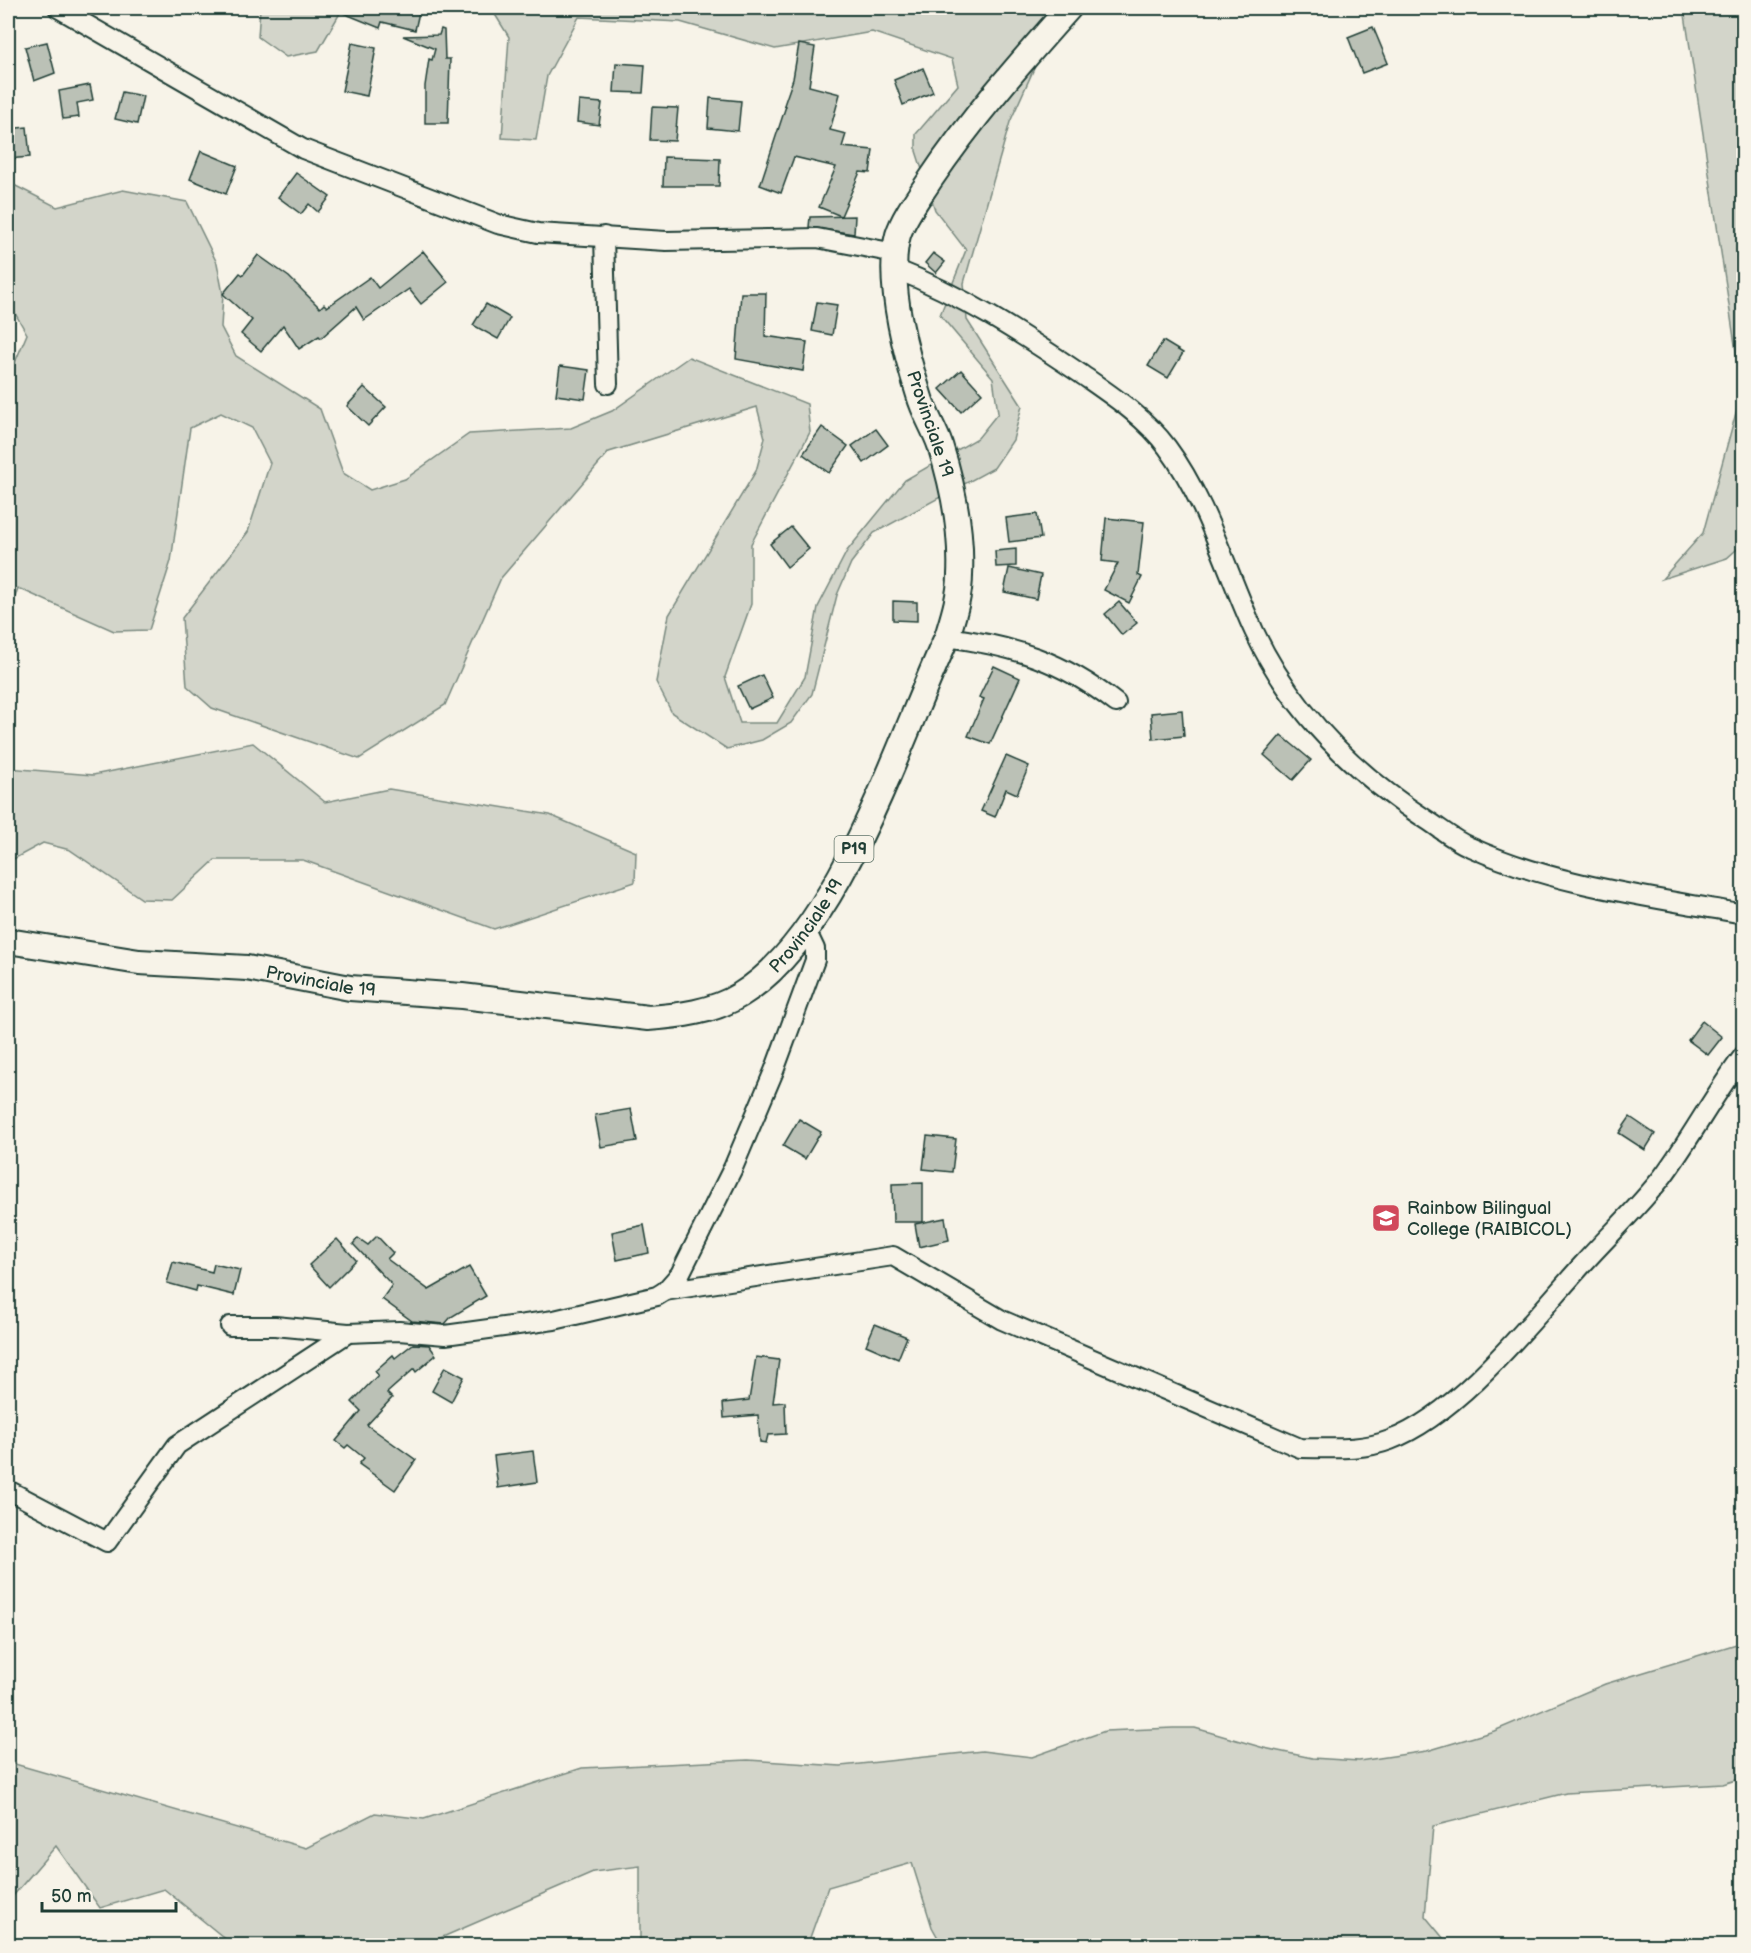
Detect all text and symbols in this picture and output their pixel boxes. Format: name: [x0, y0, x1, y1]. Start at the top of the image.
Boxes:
street label: Provinciale 19: [902, 368, 958, 480]
road number: P19: [834, 836, 874, 862]
street label: Provinciale 19: [765, 875, 847, 977]
street label: Provinciale 19: [264, 961, 377, 1000]
place label: Rainbow Bilingual College (RAIBICOL): [1407, 1198, 1572, 1240]
school or university icon: Rainbow Bilingual College (RAIBICOL): [1370, 1202, 1402, 1234]
scale bar: [42, 1875, 176, 1913]
text: 50 m: [51, 1886, 92, 1907]

